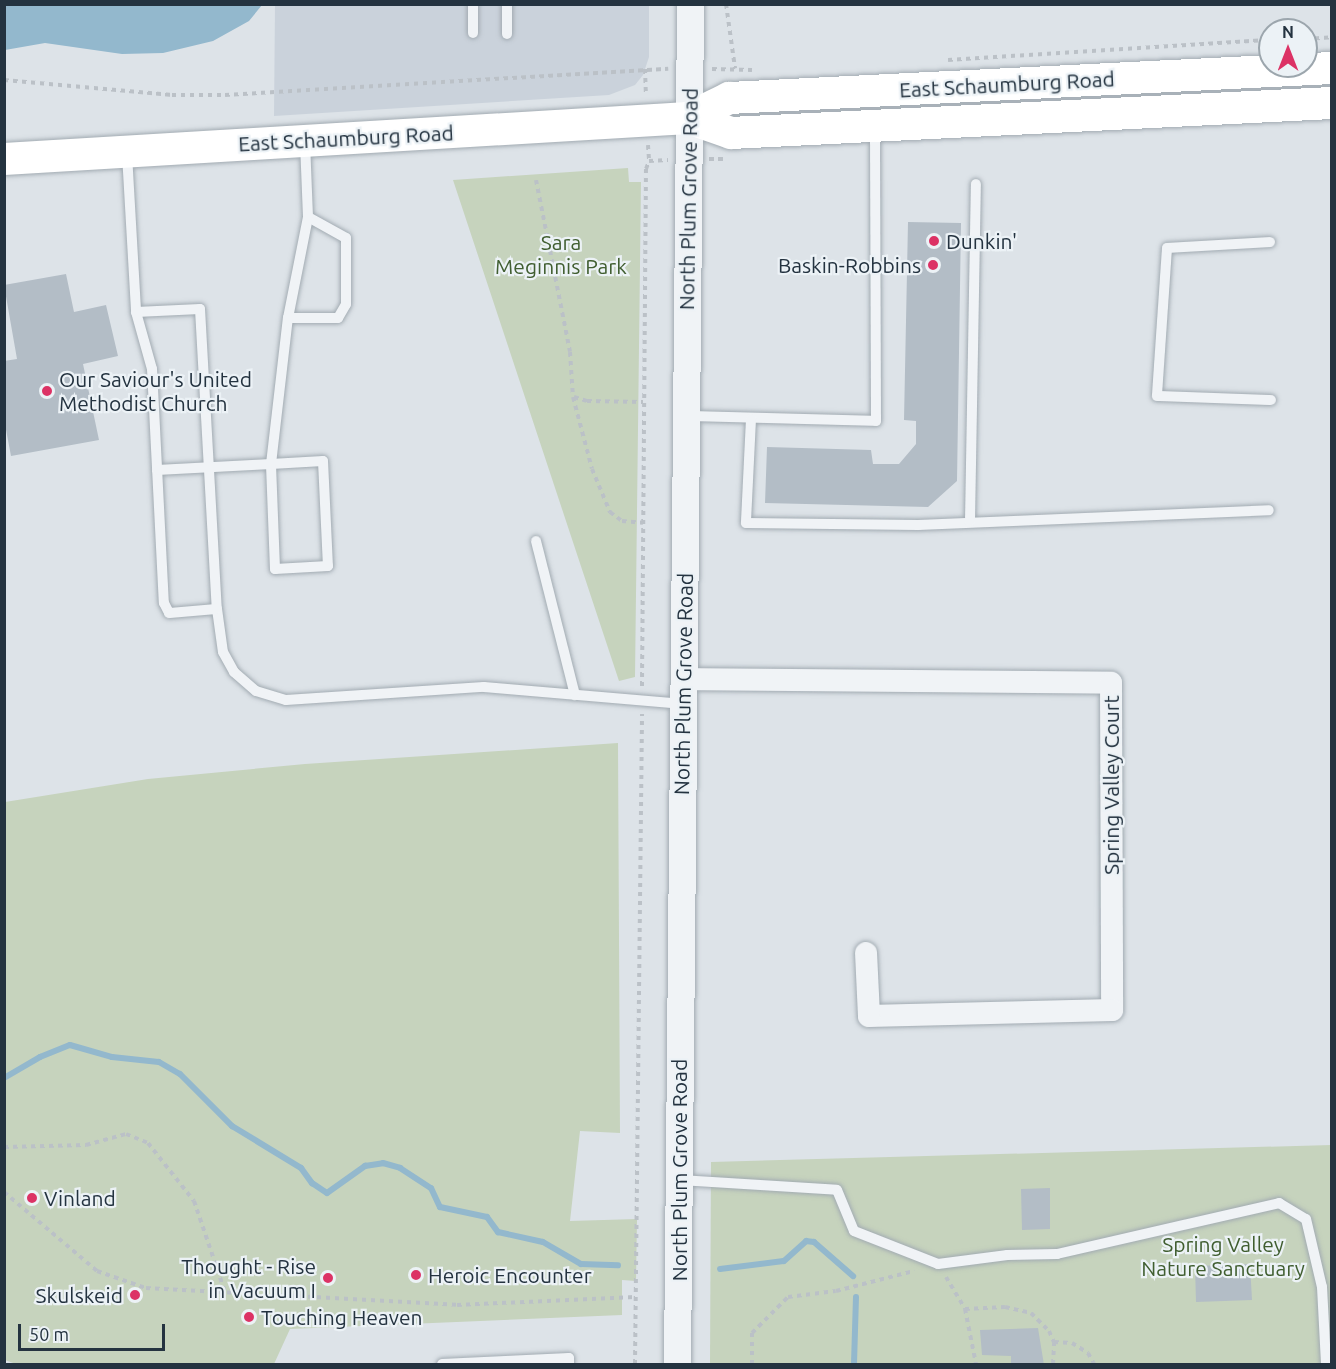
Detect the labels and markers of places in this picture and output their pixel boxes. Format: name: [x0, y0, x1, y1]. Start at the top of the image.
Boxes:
place label: Dunkin': [946, 228, 1017, 254]
marker: Dunkin': [927, 234, 941, 248]
place label: Baskin-Robbins: [778, 252, 921, 278]
marker: Baskin-Robbins: [926, 258, 940, 272]
place label: Our Saviour's United Methodist Church: [59, 366, 252, 416]
marker: Our Saviour's United Methodist Church: [40, 384, 54, 398]
place label: Vinland: [44, 1185, 116, 1211]
marker: Vinland: [25, 1191, 39, 1205]
place label: Thought - Rise in Vacuum I: [181, 1253, 316, 1303]
place label: Heroic Encounter: [428, 1262, 592, 1288]
marker: Heroic Encounter: [409, 1268, 423, 1282]
marker: Thought - Rise in Vacuum I: [321, 1271, 335, 1285]
place label: Skulskeid: [36, 1282, 123, 1308]
marker: Skulskeid: [128, 1288, 142, 1302]
place label: Touching Heaven: [261, 1304, 422, 1330]
marker: Touching Heaven: [242, 1310, 256, 1324]

